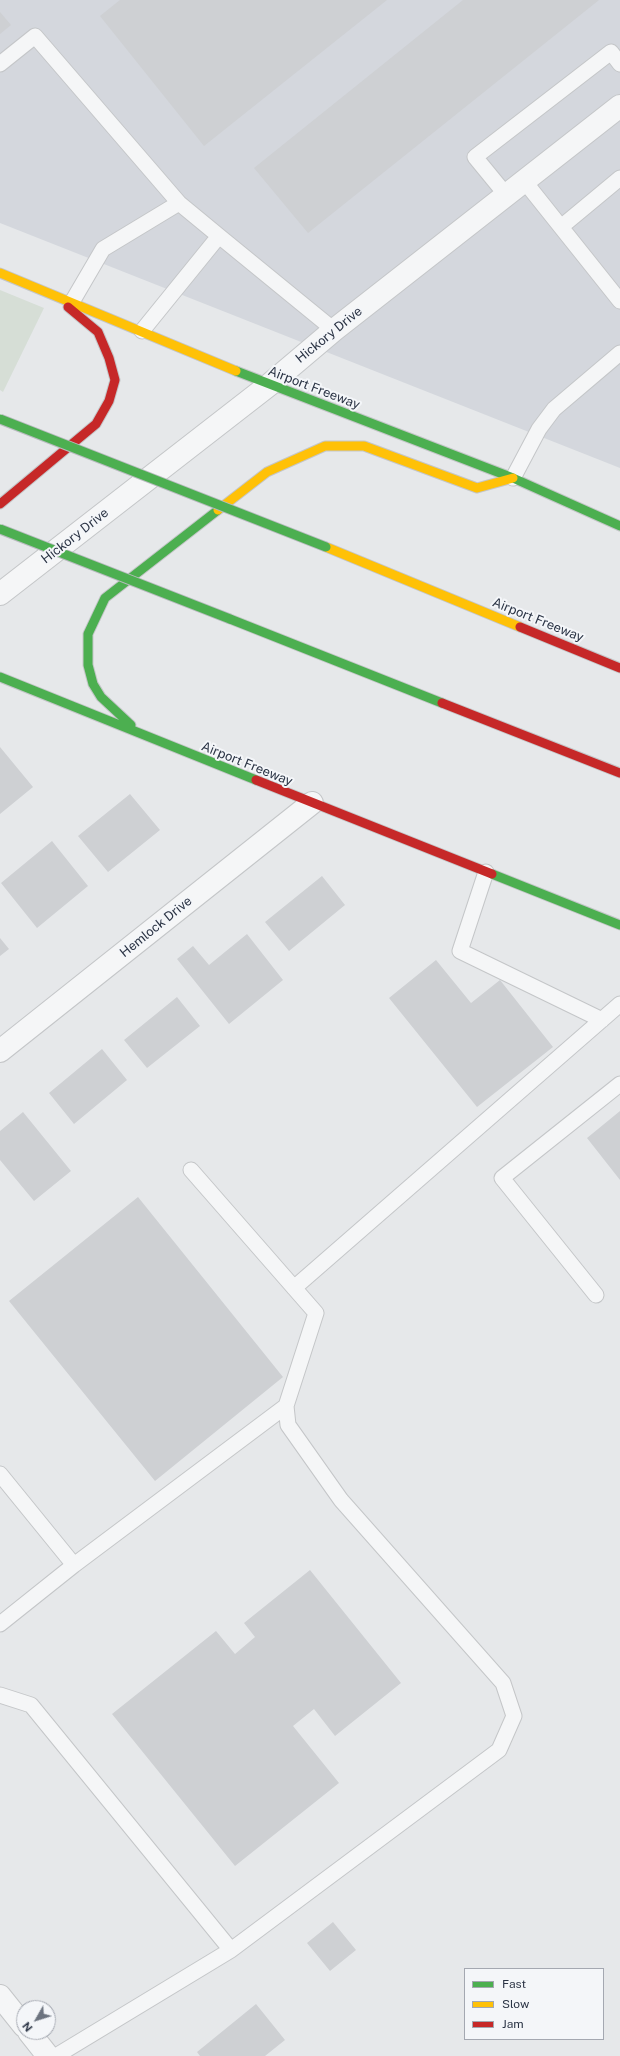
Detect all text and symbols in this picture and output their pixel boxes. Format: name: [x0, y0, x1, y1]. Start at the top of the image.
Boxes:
street label: Hickory Drive: [293, 303, 365, 367]
street label: Airport Freeway: [266, 363, 362, 413]
street label: Hickory Drive: [38, 505, 112, 567]
street label: Airport Freeway: [490, 595, 586, 645]
street label: Airport Freeway: [199, 739, 295, 789]
street label: Hemlock Drive: [117, 893, 195, 961]
legend: [464, 1968, 604, 2040]
text: Fast: [502, 1977, 526, 1991]
text: Slow: [502, 1997, 529, 2011]
north arrow: [16, 2000, 56, 2040]
text: Jam: [502, 2017, 524, 2031]
text: N: [20, 2020, 35, 2034]

